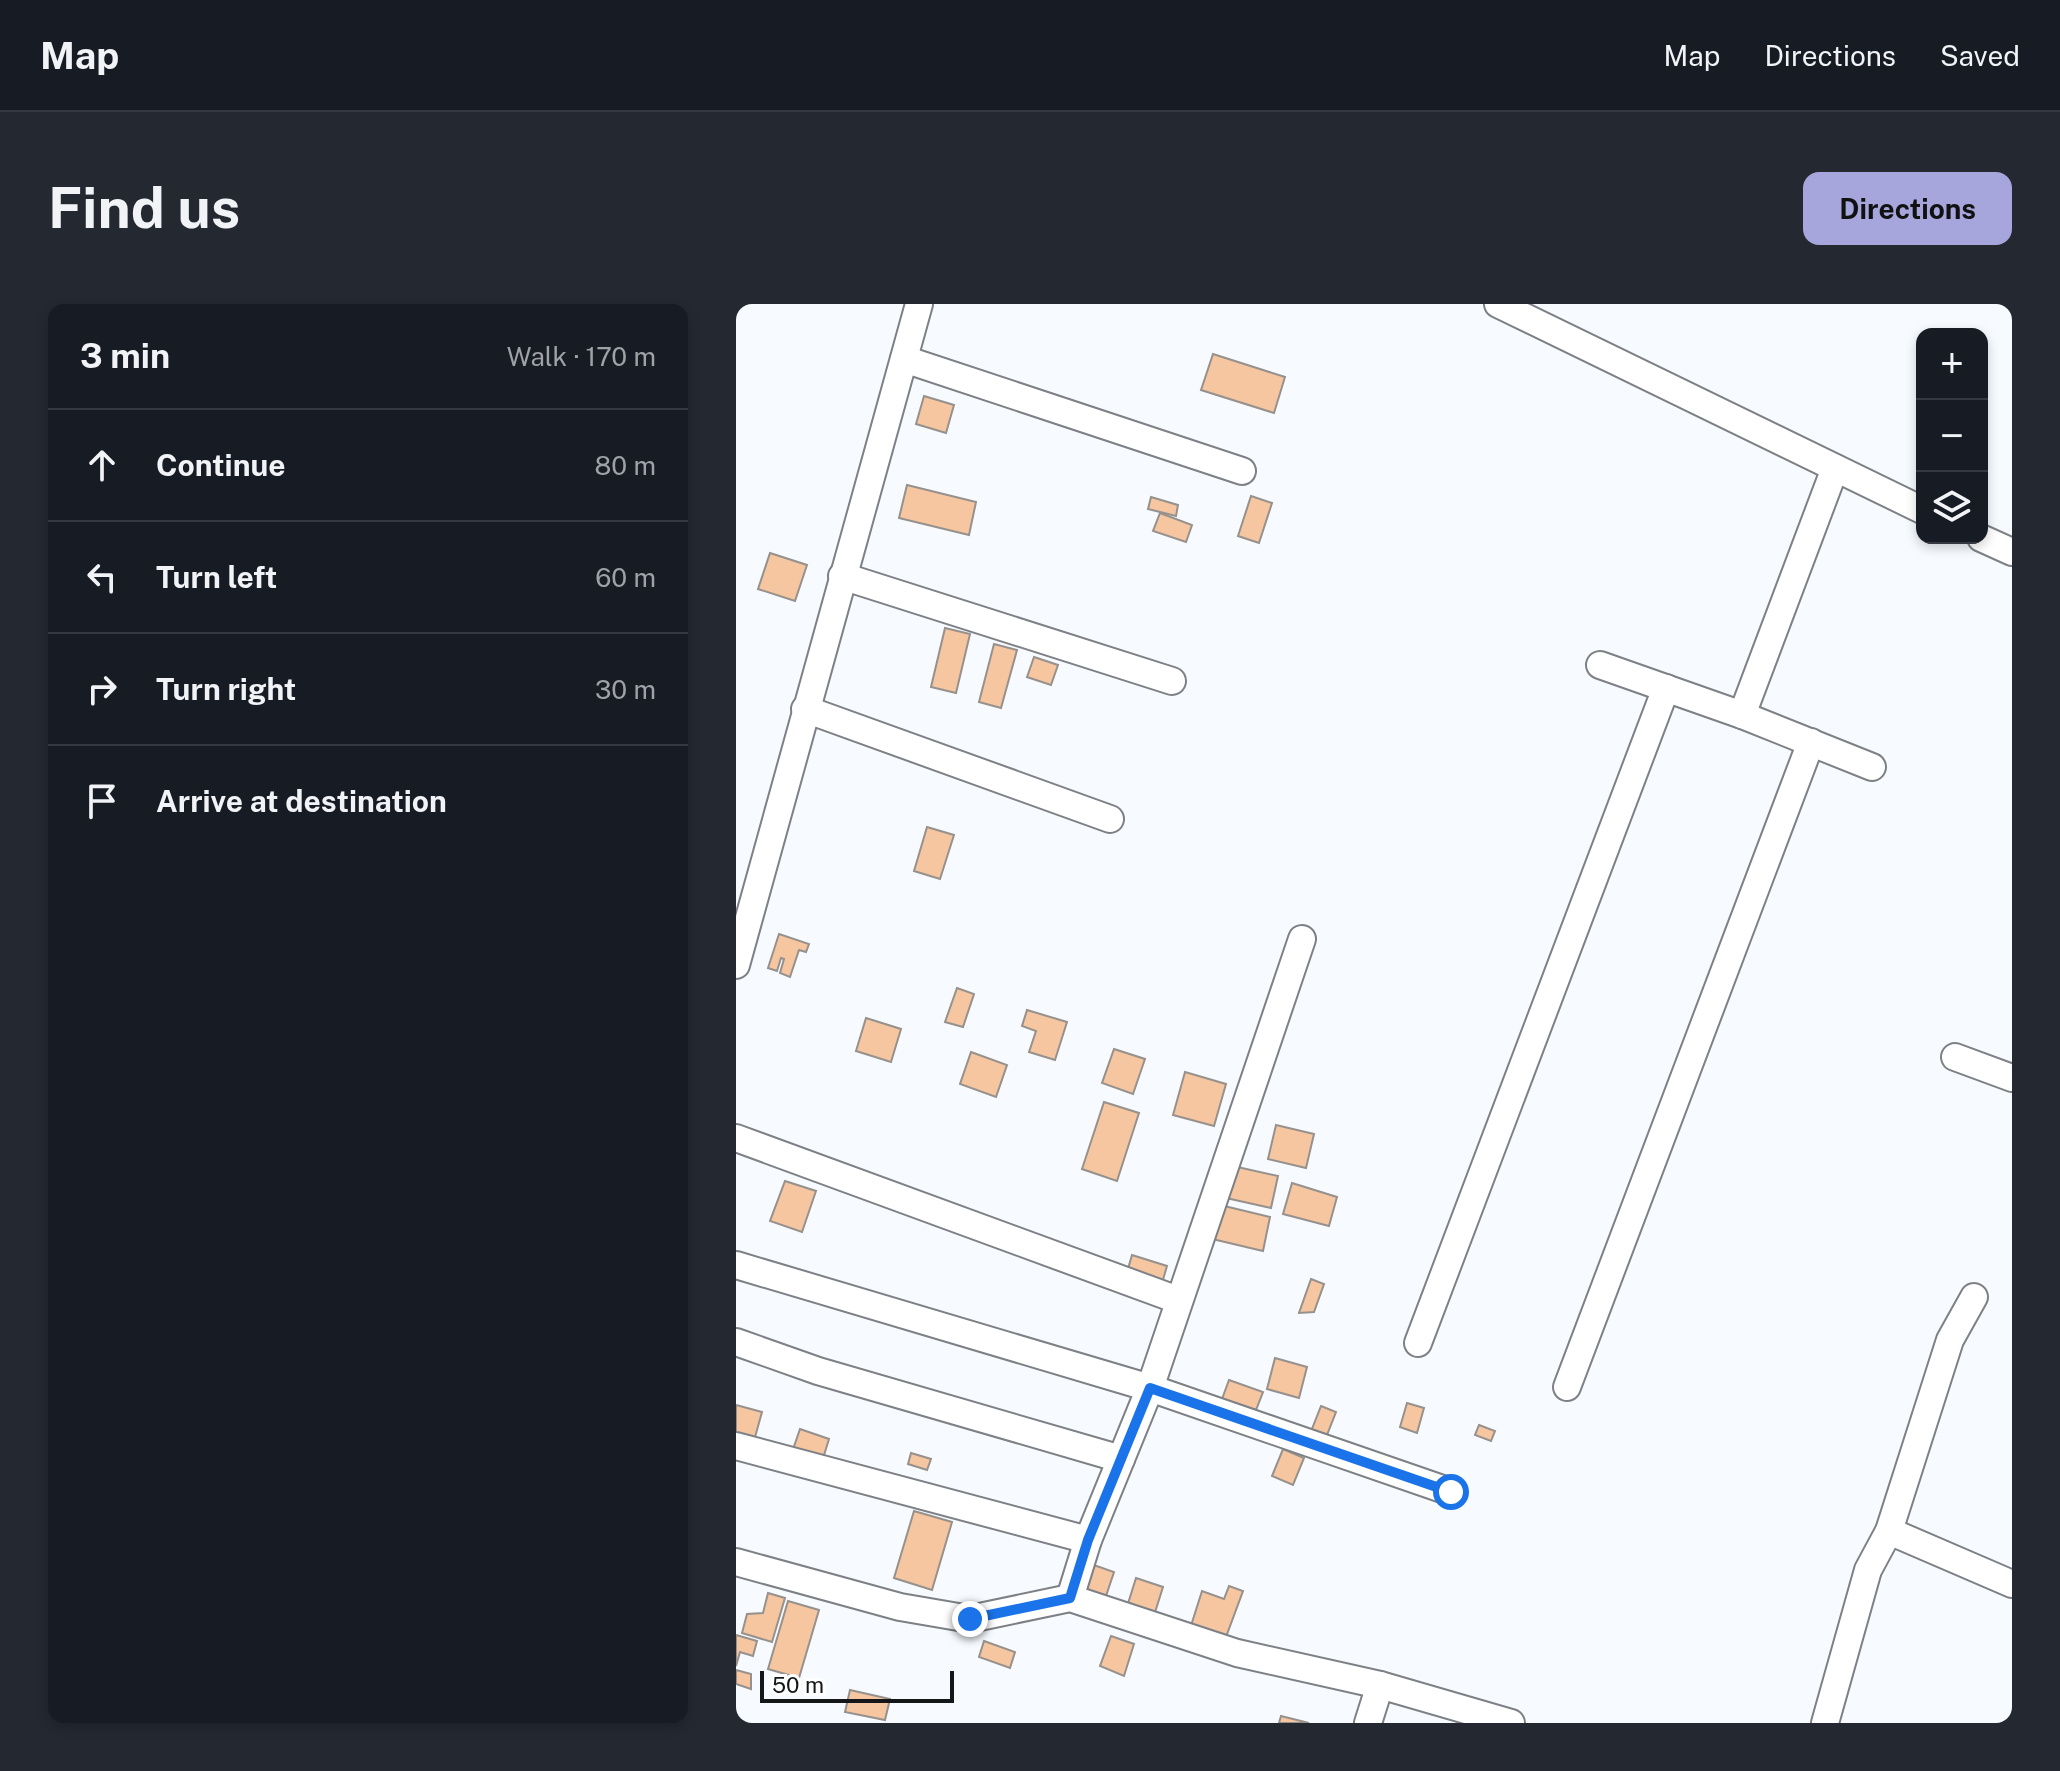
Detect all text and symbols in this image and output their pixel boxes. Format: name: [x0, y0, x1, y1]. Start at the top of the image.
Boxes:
text: Map: [40, 33, 119, 78]
text: Map: [1664, 39, 1720, 72]
text: Directions: [1764, 39, 1896, 72]
text: Saved: [1940, 39, 2020, 72]
button: Directions: [1803, 172, 2012, 245]
text: Find us: [48, 175, 240, 241]
map controls: [1916, 328, 1988, 544]
button: +: [1916, 328, 1988, 400]
text: 3 min: [80, 336, 170, 376]
text: Walk · 170 m: [507, 341, 656, 372]
button: −: [1916, 400, 1988, 472]
icon: ahead: [80, 443, 124, 487]
text: Continue: [156, 447, 286, 483]
text: 80 m: [595, 450, 656, 481]
button: layers: [1916, 472, 1988, 544]
icon: left: [80, 555, 124, 599]
text: Turn left: [156, 559, 277, 595]
text: 60 m: [595, 562, 656, 593]
icon: right: [80, 667, 124, 711]
text: Turn right: [156, 671, 296, 707]
text: 30 m: [595, 674, 656, 705]
icon: arrive: [80, 779, 124, 823]
text: Arrive at destination: [156, 783, 447, 819]
route start: [1433, 1474, 1469, 1510]
route end: [952, 1601, 988, 1637]
scale bar: [760, 1667, 954, 1703]
text: 50 m: [772, 1672, 824, 1698]

